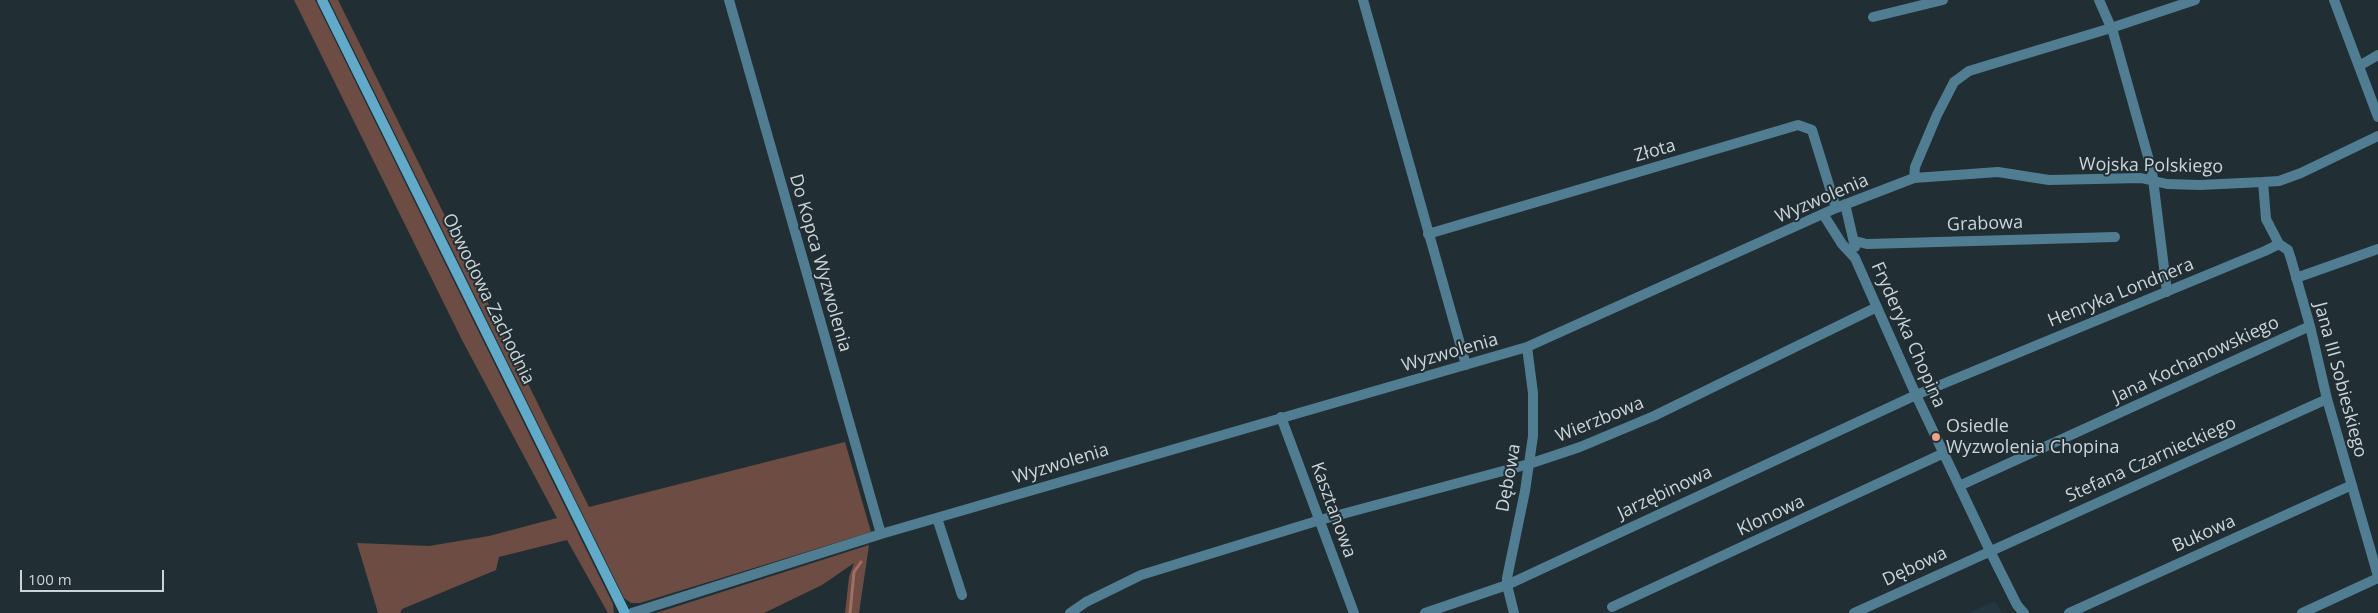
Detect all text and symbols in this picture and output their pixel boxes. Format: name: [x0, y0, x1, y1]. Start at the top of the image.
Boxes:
street label: Złota: [1632, 135, 1678, 167]
street label: Wojska Polskiego: [2079, 154, 2223, 178]
street label: Wyzwolenia: [1772, 170, 1872, 228]
street label: Do Kopca Wyzwolenia: [784, 172, 856, 354]
street label: Obwodowa Zachodnia: [437, 210, 539, 388]
street label: Grabowa: [1947, 212, 2023, 236]
street label: Henryka Londnera: [2045, 254, 2197, 332]
street label: Fryderyka Chopina: [1866, 259, 1950, 411]
street label: Jana III Sobieskiego: [2309, 300, 2371, 460]
street label: Jana Kochanowskiego: [2109, 312, 2283, 408]
street label: Wyzwolenia: [1399, 329, 1501, 377]
street label: Wierzbowa: [1553, 393, 1647, 447]
street label: Stefana Czarnieckiego: [2062, 413, 2240, 507]
place label: Osiedle Wyzwolenia Chopina: [1946, 416, 2120, 458]
marker: Osiedle Wyzwolenia Chopina: [1930, 431, 1942, 443]
street label: Wyzwolenia: [1010, 439, 1112, 489]
street label: Dębowa: [1492, 442, 1526, 514]
street label: Kasztanowa: [1306, 459, 1360, 561]
street label: Jarzębinowa: [1614, 462, 1716, 524]
street label: Klonowa: [1734, 491, 1808, 541]
street label: Bukowa: [2169, 511, 2239, 557]
street label: Dębowa: [1879, 543, 1951, 591]
scale bar: [22, 560, 166, 592]
text: 100 m: [28, 569, 72, 589]

